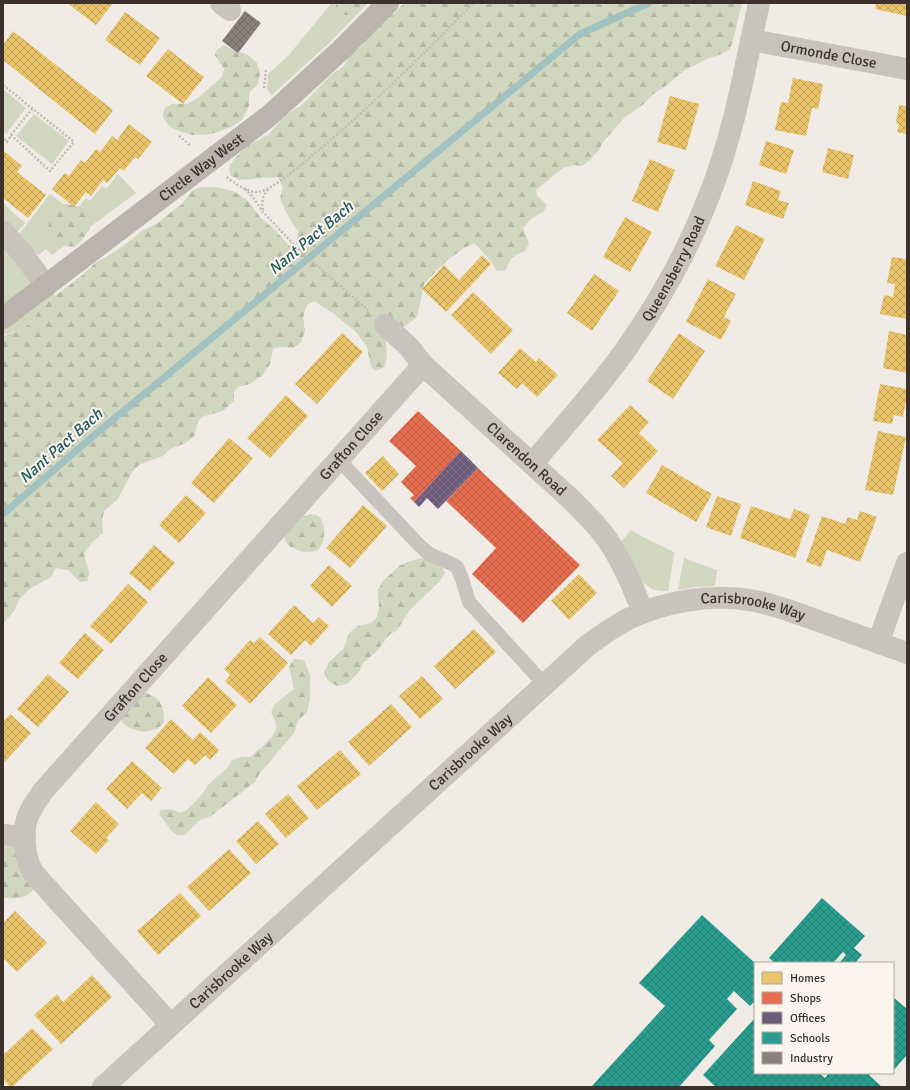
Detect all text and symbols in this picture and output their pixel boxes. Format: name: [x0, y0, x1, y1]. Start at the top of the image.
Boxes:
street label: Ormonde Close: [779, 37, 878, 72]
street label: Circle Way West: [155, 129, 247, 205]
water label: Nant Pact Bach: [265, 196, 358, 279]
street label: Queensberry Road: [638, 213, 709, 325]
water label: Nant Pact Bach: [15, 403, 108, 488]
street label: Grafton Close: [316, 407, 387, 484]
street label: Clarendon Road: [483, 418, 570, 500]
street label: Carisbrooke Way: [700, 589, 808, 624]
street label: Grafton Close: [100, 649, 171, 726]
street label: Carisbrooke Way: [425, 710, 516, 795]
street label: Carisbrooke Way: [185, 928, 276, 1013]
legend: [754, 962, 894, 1074]
text: Homes: [790, 971, 825, 986]
text: Shops: [790, 991, 821, 1006]
text: Offices: [790, 1011, 825, 1026]
text: Schools: [790, 1031, 830, 1046]
text: Industry: [790, 1051, 833, 1066]

